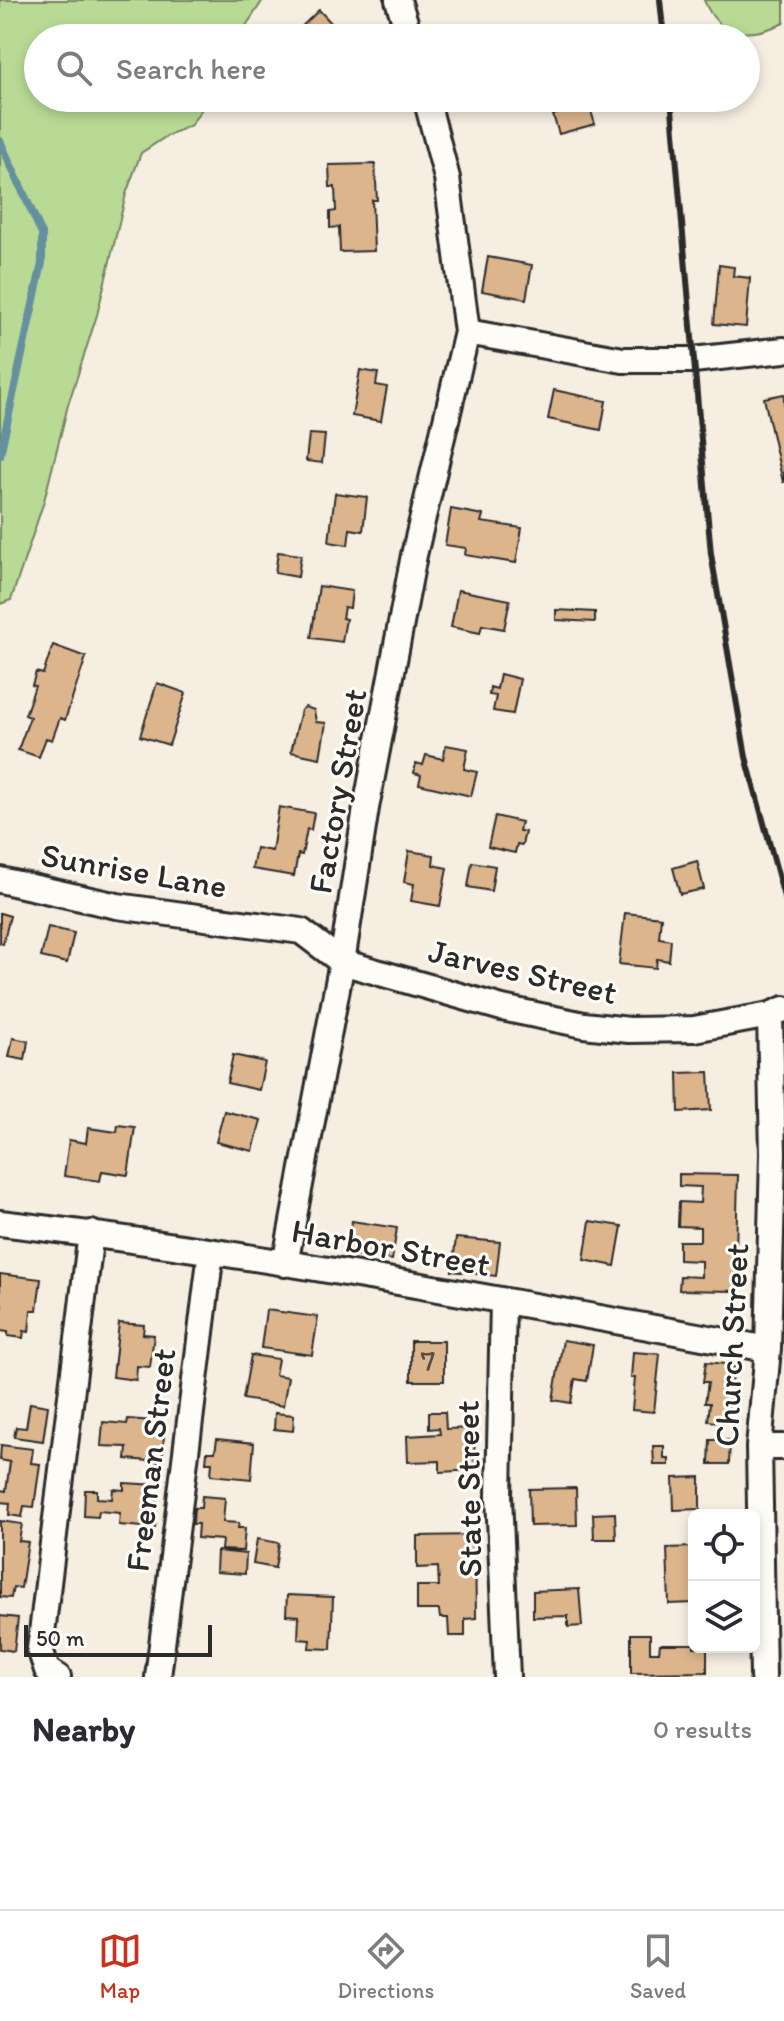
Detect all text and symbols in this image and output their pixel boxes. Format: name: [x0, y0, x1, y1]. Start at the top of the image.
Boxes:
search box: [24, 24, 760, 112]
icon: search: [52, 46, 96, 90]
text: Search here: [116, 50, 266, 87]
street label: Factory Street: [299, 685, 376, 897]
street label: Sunrise Lane: [38, 834, 230, 907]
street label: Jarves Street: [425, 930, 621, 1013]
street label: Harbor Street: [288, 1210, 493, 1285]
street label: Church Street: [706, 1242, 757, 1448]
house number: 7: [421, 1342, 436, 1379]
street label: Freeman Street: [116, 1346, 185, 1574]
street label: State Street: [446, 1400, 491, 1578]
map controls: [688, 1509, 760, 1653]
button: locate: [688, 1509, 760, 1581]
button: layers: [688, 1581, 760, 1653]
scale bar: [24, 1621, 212, 1657]
text: 50 m: [36, 1625, 85, 1652]
text: Nearby: [32, 1709, 135, 1750]
text: 0 results: [653, 1713, 752, 1745]
tab: Map: [98, 1929, 142, 2004]
tab: Directions: [338, 1929, 434, 2004]
tab: Saved: [630, 1929, 686, 2004]

